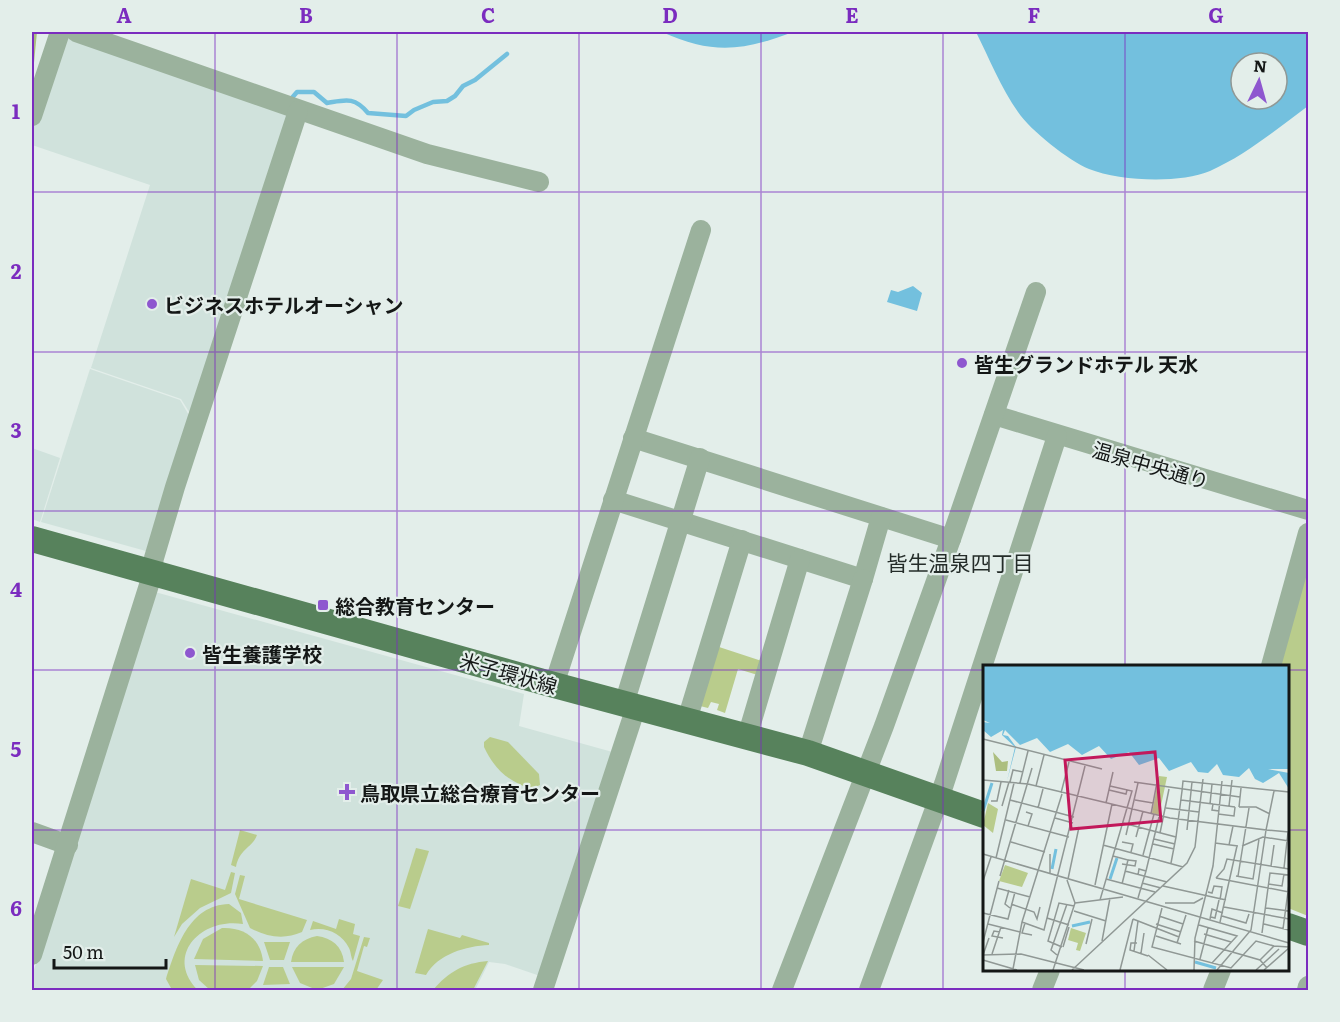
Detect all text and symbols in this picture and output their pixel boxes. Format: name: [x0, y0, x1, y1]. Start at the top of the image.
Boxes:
text: A: [116, 0, 132, 29]
text: B: [299, 0, 313, 29]
text: C: [481, 0, 495, 29]
text: D: [662, 0, 678, 29]
text: E: [845, 0, 859, 29]
text: F: [1028, 0, 1041, 29]
text: G: [1208, 0, 1224, 29]
north arrow: [1229, 51, 1289, 111]
text: N: [1253, 53, 1268, 78]
text: 1: [12, 95, 20, 125]
text: 2: [11, 255, 22, 285]
place label: ビジネスホテルオーシャン: [164, 289, 404, 319]
marker: ビジネスホテルオーシャン: [145, 297, 159, 311]
place label: 皆生グランドホテル 天水: [974, 348, 1198, 378]
marker: 皆生グランドホテル 天水: [955, 356, 969, 370]
text: 3: [10, 414, 22, 444]
street label: 温泉中央通り: [1089, 433, 1213, 495]
district label: 皆生温泉四丁目: [887, 546, 1034, 577]
text: 4: [10, 573, 22, 603]
place label: 総合教育センター: [335, 590, 495, 620]
marker: 総合教育センター: [316, 598, 330, 612]
place label: 皆生養護学校: [202, 638, 322, 668]
street label: 米子環状線: [457, 644, 561, 700]
marker: 皆生養護学校: [183, 646, 197, 660]
inset map: [983, 665, 1289, 971]
text: 5: [11, 733, 22, 763]
place label: 鳥取県立総合療育センター: [360, 777, 600, 807]
marker: 鳥取県立総合療育センター: [338, 783, 356, 801]
text: 6: [10, 892, 22, 922]
scale bar: [54, 932, 166, 970]
text: 50 m: [63, 938, 104, 965]

